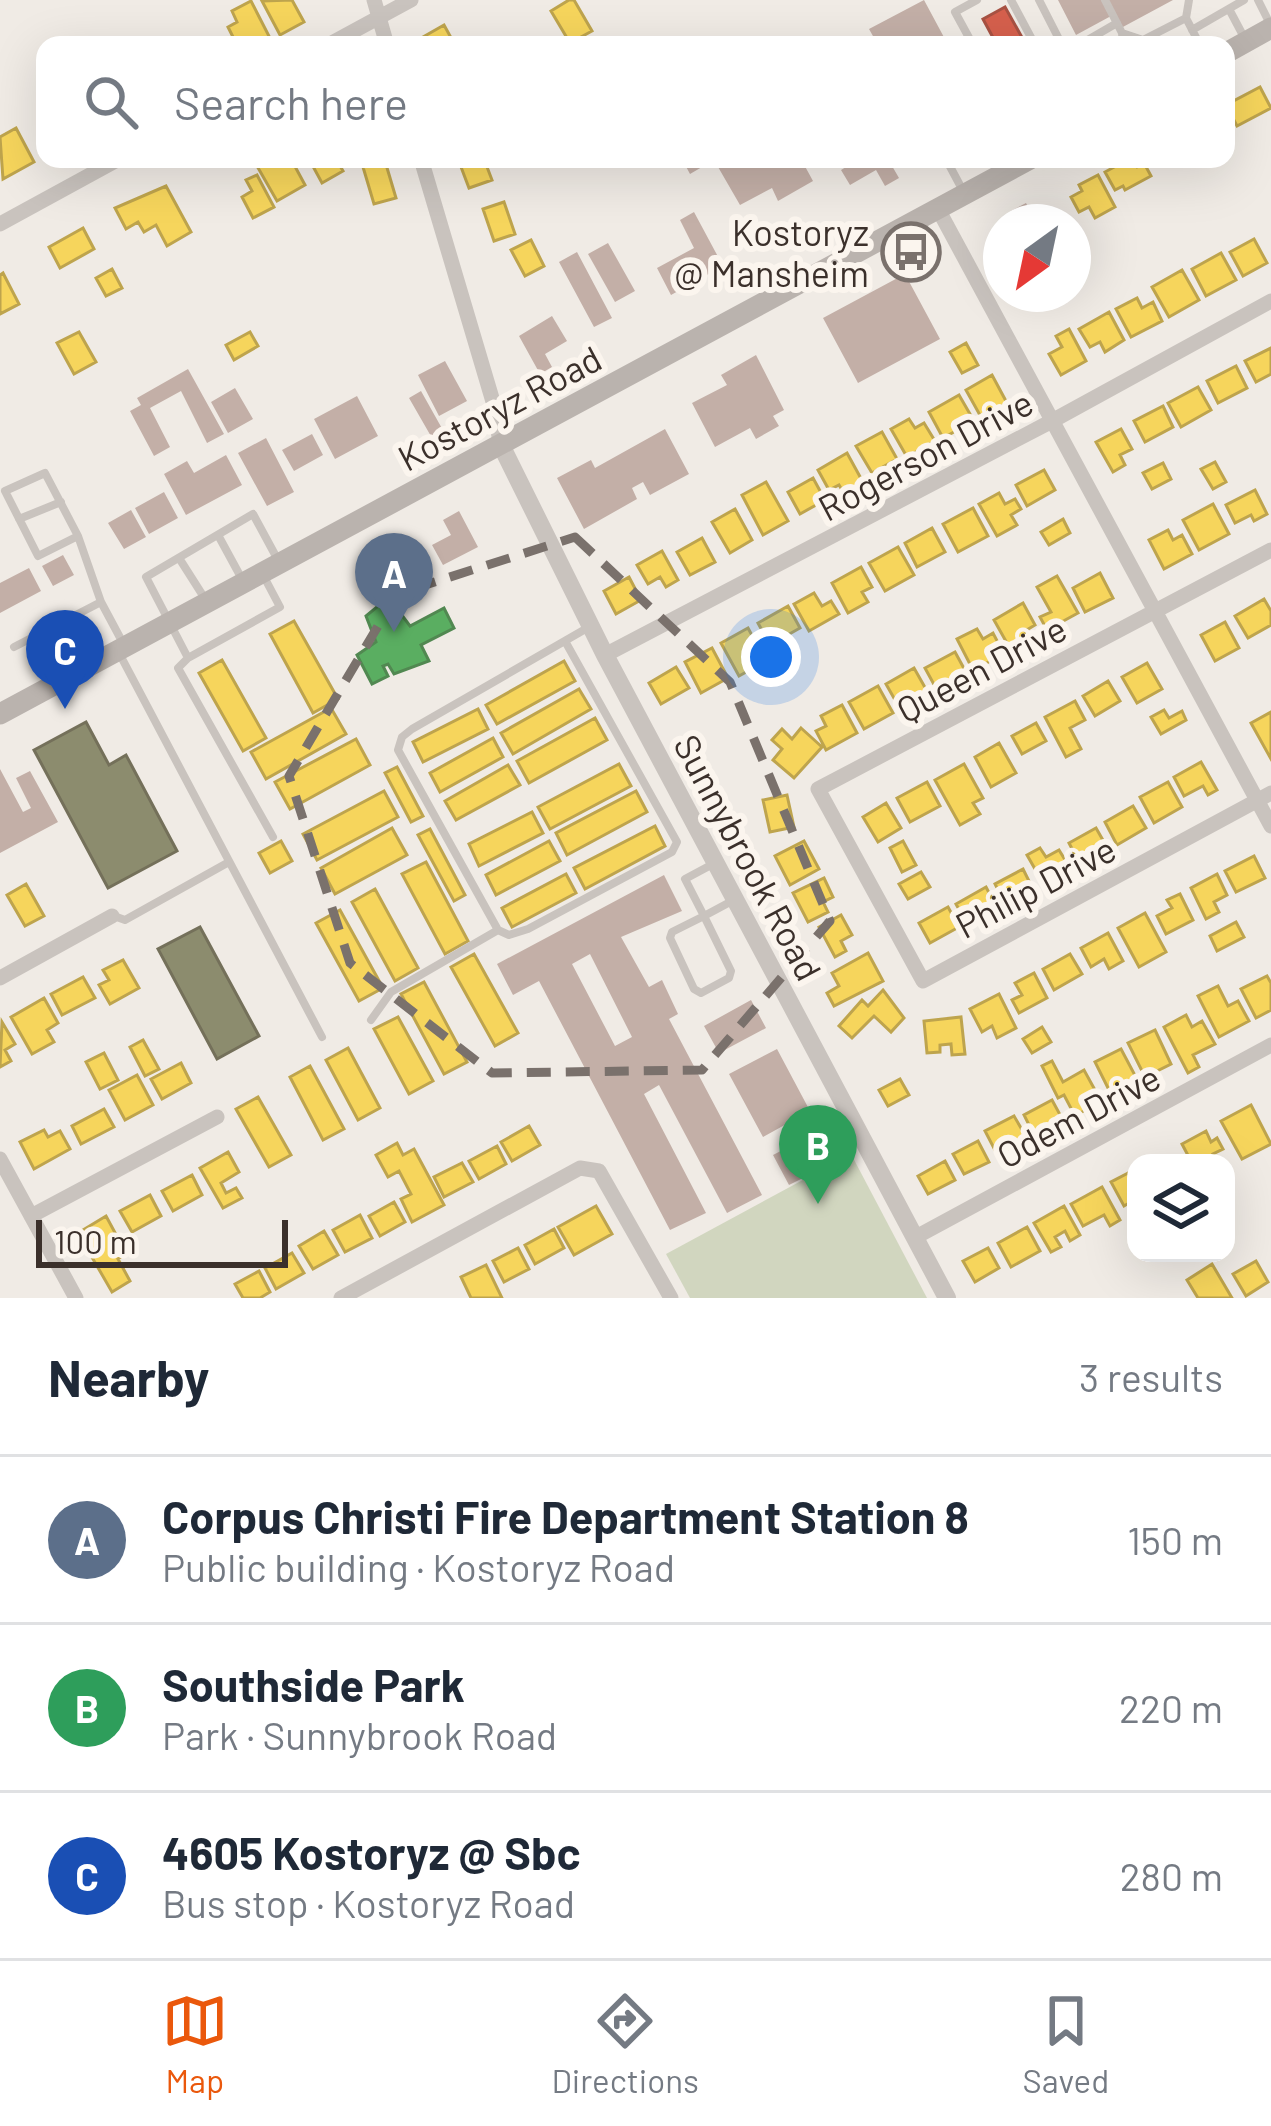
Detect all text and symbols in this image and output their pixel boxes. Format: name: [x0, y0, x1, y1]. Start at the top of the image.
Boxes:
search box: [36, 36, 1235, 168]
icon: search: [78, 69, 144, 135]
text: Search here: [174, 75, 408, 129]
north arrow: [983, 204, 1091, 312]
place label: Kostoryz @ Mansheim: [674, 210, 869, 294]
bus stop icon: Kostoryz @ Mansheim: [880, 221, 942, 283]
street label: Kostoryz Road: [390, 335, 608, 479]
street label: Rogerson Drive: [810, 379, 1040, 529]
pin: A: [355, 533, 433, 632]
street label: Queen Drive: [889, 606, 1073, 730]
pin: C: [26, 610, 104, 709]
your location: [741, 627, 801, 687]
street label: Sunnybrook Road: [666, 727, 832, 987]
street label: Philip Drive: [948, 826, 1122, 946]
street label: Odem Drive: [989, 1054, 1167, 1176]
pin: B: [779, 1105, 857, 1204]
map controls: [1127, 1154, 1235, 1262]
button: layers: [1127, 1154, 1235, 1262]
scale bar: [36, 1214, 288, 1267]
text: 100 m: [54, 1221, 137, 1261]
text: Nearby: [48, 1346, 209, 1407]
text: 3 results: [1079, 1353, 1223, 1400]
text: Corpus Christi Fire Department Station 8: [162, 1489, 969, 1543]
text: A: [74, 1516, 100, 1563]
text: 150 m: [1127, 1516, 1223, 1563]
text: Public building · Kostoryz Road: [162, 1543, 675, 1590]
text: Southside Park: [162, 1657, 465, 1711]
text: B: [75, 1684, 99, 1731]
text: 220 m: [1119, 1684, 1223, 1731]
text: Park · Sunnybrook Road: [162, 1711, 557, 1758]
text: 4605 Kostoryz @ Sbc: [162, 1825, 581, 1879]
text: C: [75, 1852, 99, 1899]
text: 280 m: [1120, 1852, 1223, 1899]
text: Bus stop · Kostoryz Road: [162, 1879, 575, 1926]
tab: Map: [162, 1988, 228, 2100]
tab: Directions: [551, 1988, 699, 2100]
tab: Saved: [1023, 1988, 1109, 2100]

